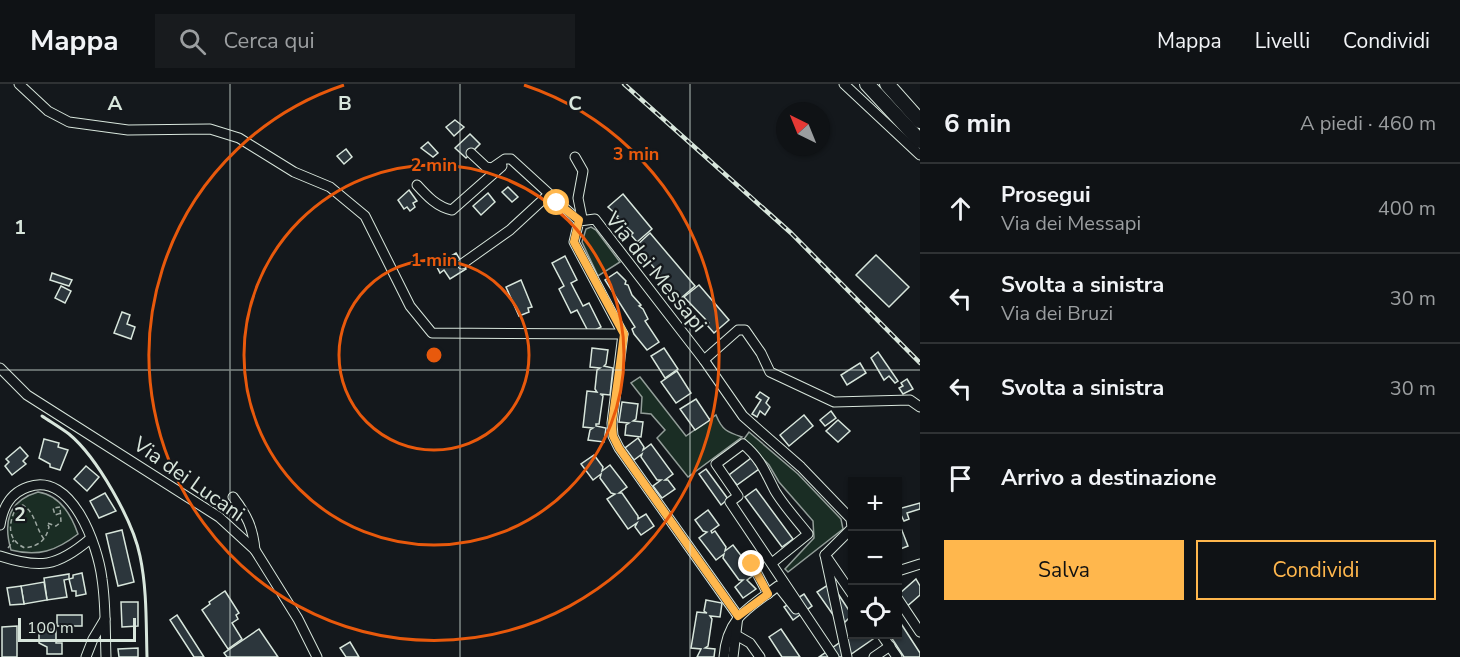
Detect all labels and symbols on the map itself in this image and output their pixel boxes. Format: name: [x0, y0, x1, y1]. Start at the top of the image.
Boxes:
text: A: [108, 90, 123, 117]
text: B: [338, 90, 352, 117]
text: C: [568, 90, 582, 117]
north arrow: [776, 102, 830, 156]
text: 3 min: [613, 142, 659, 166]
text: 2 min: [411, 153, 457, 177]
route start: [543, 189, 569, 215]
street label: Via dei Messapi: [598, 205, 713, 338]
text: 1: [14, 214, 26, 241]
text: 1 min: [411, 248, 457, 272]
centre of rings: [424, 345, 444, 365]
street label: Via dei Lucani: [127, 430, 250, 528]
text: 2: [14, 501, 26, 528]
route end: [738, 550, 764, 576]
scale bar: [18, 615, 136, 642]

